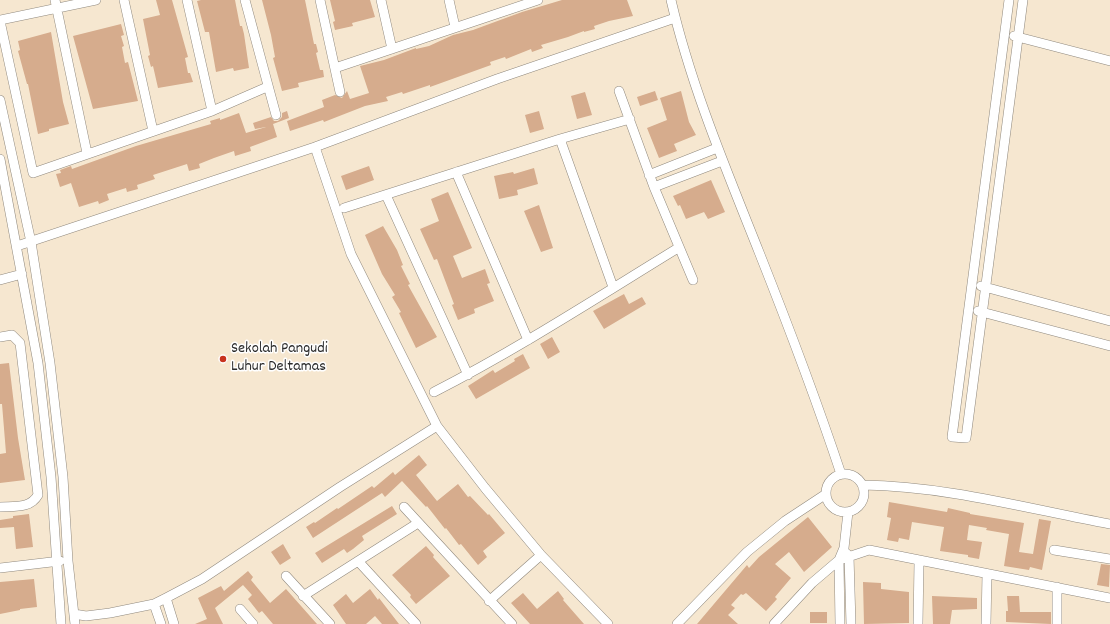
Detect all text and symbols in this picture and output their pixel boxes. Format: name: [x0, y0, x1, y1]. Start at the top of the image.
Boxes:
place label: Sekolah Pangudi Luhur Deltamas: [231, 340, 328, 378]
marker: Sekolah Pangudi Luhur Deltamas: [218, 354, 228, 364]

